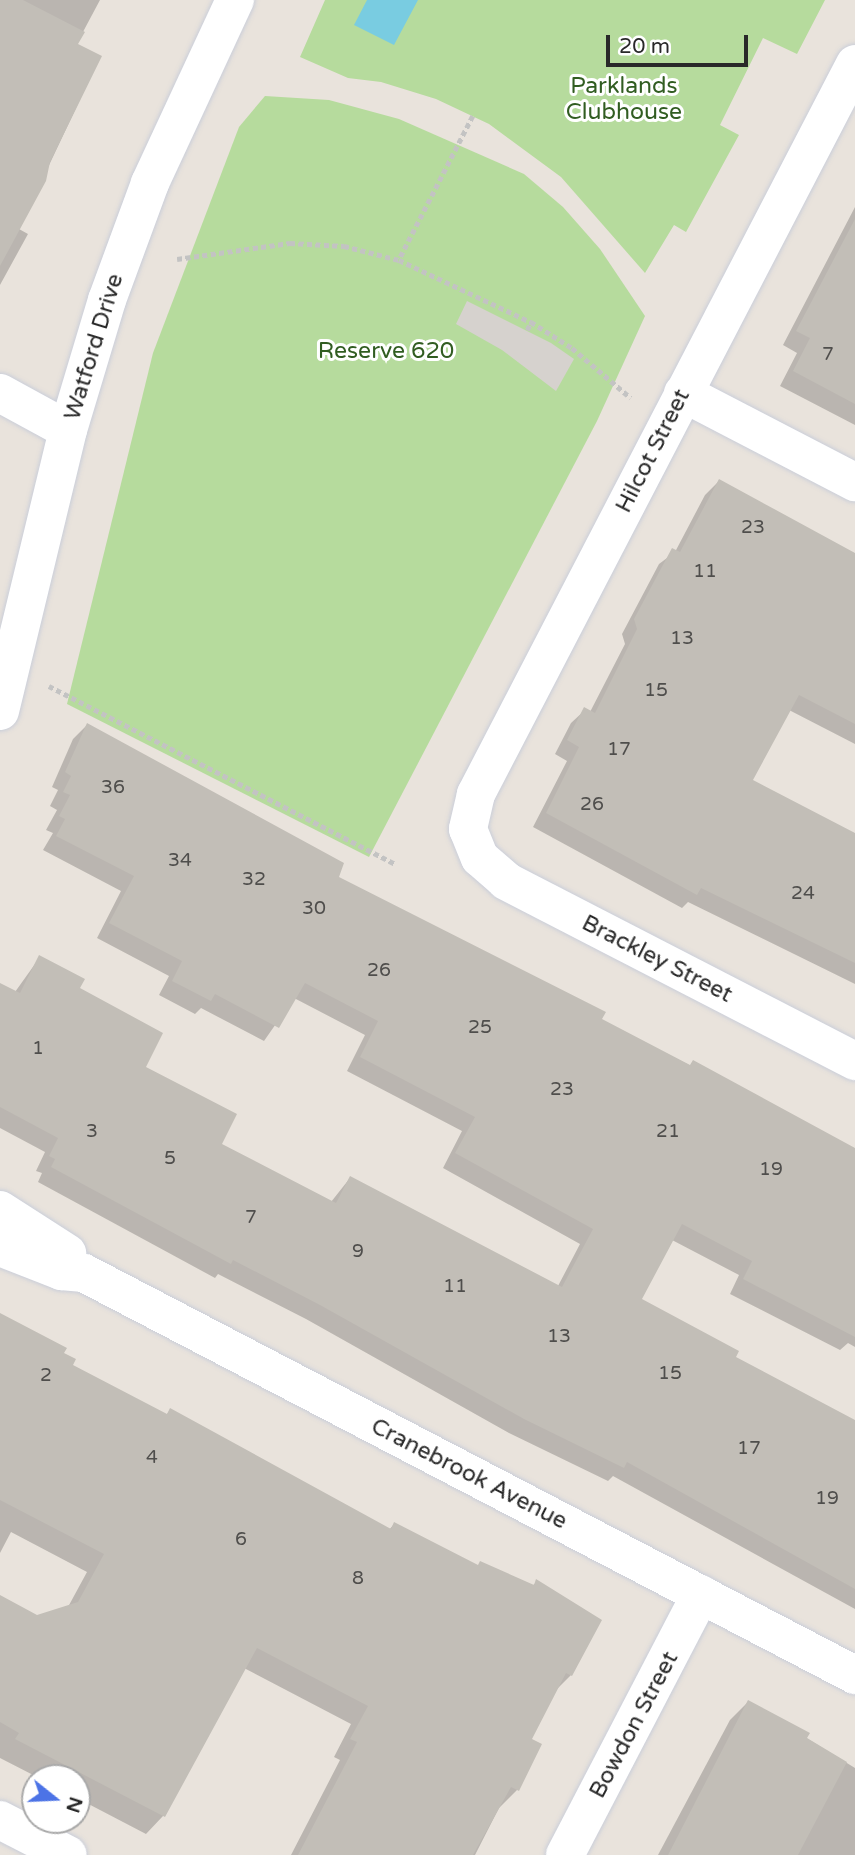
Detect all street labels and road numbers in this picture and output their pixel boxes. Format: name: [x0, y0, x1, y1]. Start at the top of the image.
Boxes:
street label: Watford Drive: [59, 271, 129, 423]
street label: Hilcot Street: [610, 385, 696, 517]
street label: Brackley Street: [577, 909, 737, 1009]
street label: Cranebrook Avenue: [366, 1413, 572, 1535]
street label: Bowdon Street: [584, 1647, 684, 1803]

